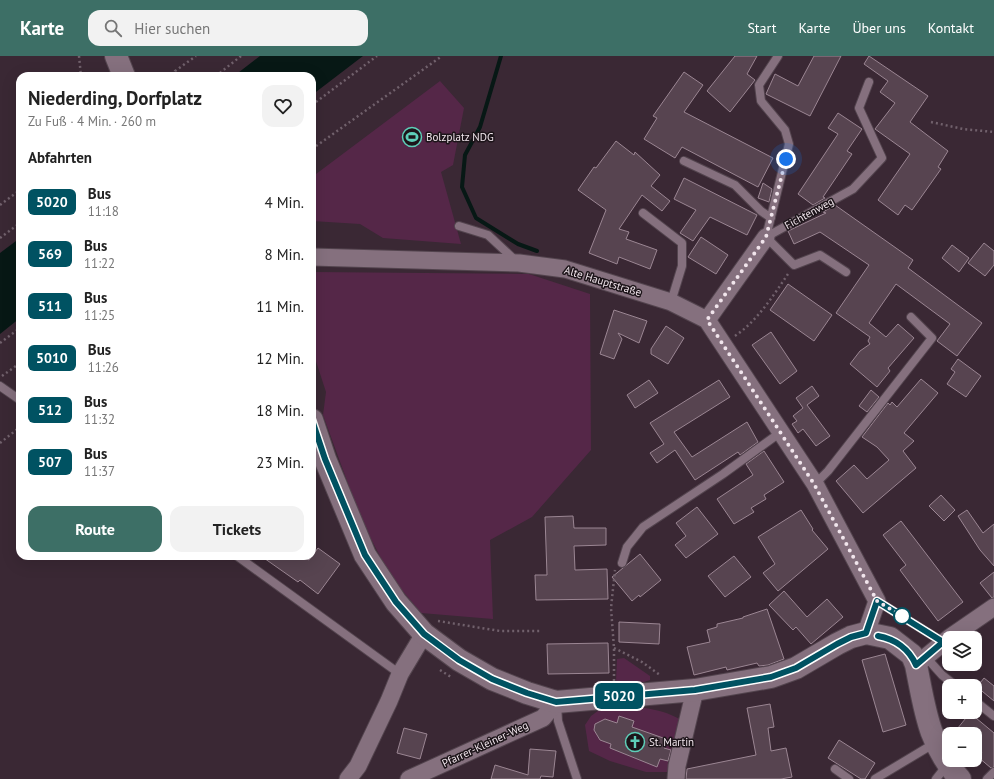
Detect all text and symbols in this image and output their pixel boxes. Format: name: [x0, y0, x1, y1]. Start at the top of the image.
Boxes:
search box: [88, 10, 368, 46]
text: Karte: [20, 16, 64, 40]
icon: search: [102, 17, 124, 39]
text: Hier suchen: [134, 19, 210, 38]
text: Start: [747, 19, 776, 37]
text: Karte: [798, 19, 830, 37]
text: Über uns: [852, 19, 906, 37]
text: Kontakt: [928, 19, 974, 37]
button: heart: [262, 85, 304, 127]
text: Niederding, Dorfplatz: [28, 86, 202, 110]
text: Zu Fuß · 4 Min. · 260 m: [28, 113, 156, 130]
sports icon: Bolzplatz NDG: [401, 126, 423, 148]
place label: Bolzplatz NDG: [426, 130, 494, 144]
text: Abfahrten: [28, 148, 92, 167]
your location: [776, 149, 796, 169]
text: Bus: [88, 184, 111, 203]
text: 5020: [36, 193, 68, 211]
text: 4 Min.: [265, 193, 304, 212]
street label: Fichtenweg: [782, 194, 836, 232]
text: 11:18: [88, 203, 119, 220]
text: Bus: [84, 236, 107, 255]
text: 569: [38, 245, 62, 263]
text: 8 Min.: [265, 245, 304, 264]
text: 11:22: [84, 255, 115, 272]
street label: Alte Hauptstraße: [563, 263, 644, 299]
text: Bus: [84, 288, 107, 307]
text: 511: [38, 297, 62, 315]
text: 11 Min.: [256, 297, 304, 316]
text: 11:25: [84, 307, 115, 324]
text: Bus: [88, 340, 111, 359]
text: 5010: [36, 349, 68, 367]
text: 12 Min.: [256, 349, 304, 368]
text: 11:26: [88, 359, 119, 376]
text: Bus: [84, 392, 107, 411]
text: 512: [38, 401, 62, 419]
text: 18 Min.: [256, 401, 304, 420]
text: 11:32: [84, 411, 115, 428]
text: Bus: [84, 444, 107, 463]
text: 507: [38, 453, 62, 471]
text: 23 Min.: [256, 453, 304, 472]
text: 11:37: [84, 463, 115, 480]
button: Route: [28, 506, 162, 552]
button: Tickets: [170, 506, 304, 552]
unlabelled marker: [893, 607, 911, 625]
map controls: [942, 631, 982, 767]
button: layers: [942, 631, 982, 671]
button: +: [942, 679, 982, 719]
line badge: 5020: [591, 683, 647, 709]
text: 5020: [603, 687, 635, 705]
street label: Pfarrer-Kleiner-Weg: [440, 718, 530, 770]
button: −: [942, 727, 982, 767]
church icon: St. Martin: [624, 731, 646, 753]
place label: St. Martin: [649, 735, 694, 749]

